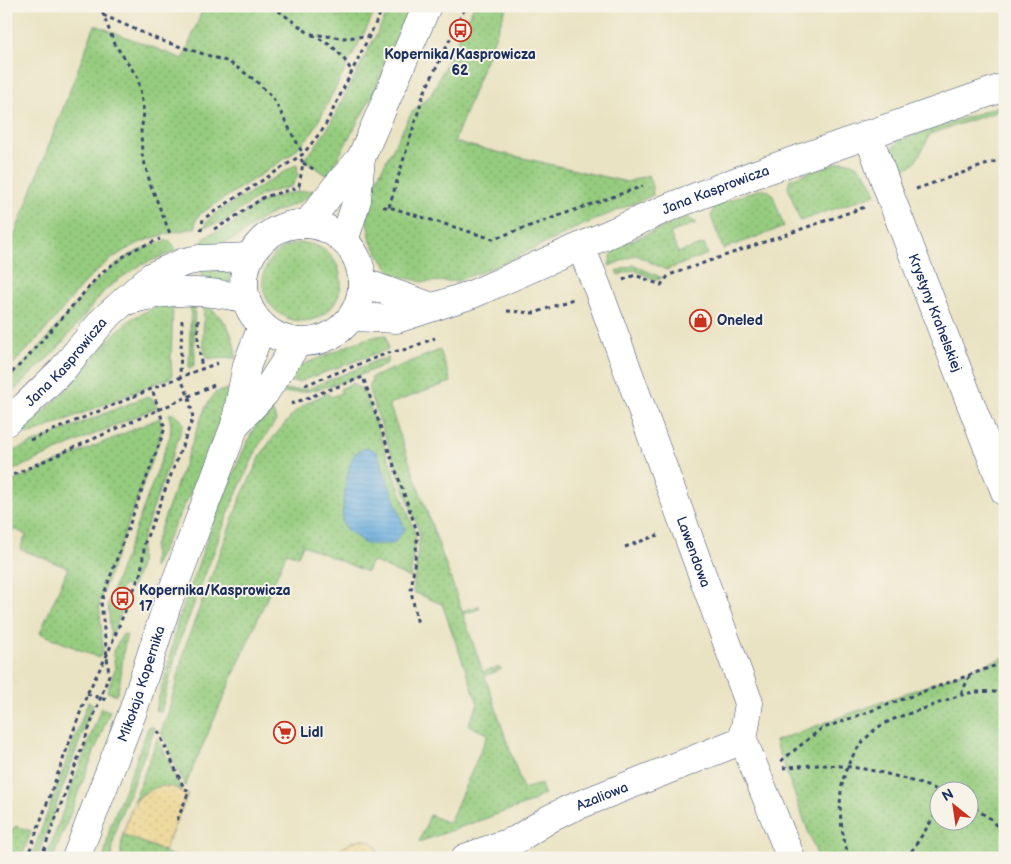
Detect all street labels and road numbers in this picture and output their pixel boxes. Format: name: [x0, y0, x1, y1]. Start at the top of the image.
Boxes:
street label: Jana Kasprowicza: [659, 162, 772, 218]
street label: Krystyny Krahelskiej: [904, 251, 966, 374]
street label: Jana Kasprowicza: [22, 314, 111, 410]
street label: Lawendowa: [673, 514, 714, 590]
street label: Mikołaja Kopernika: [114, 624, 169, 744]
street label: Azaliowa: [574, 778, 631, 814]

